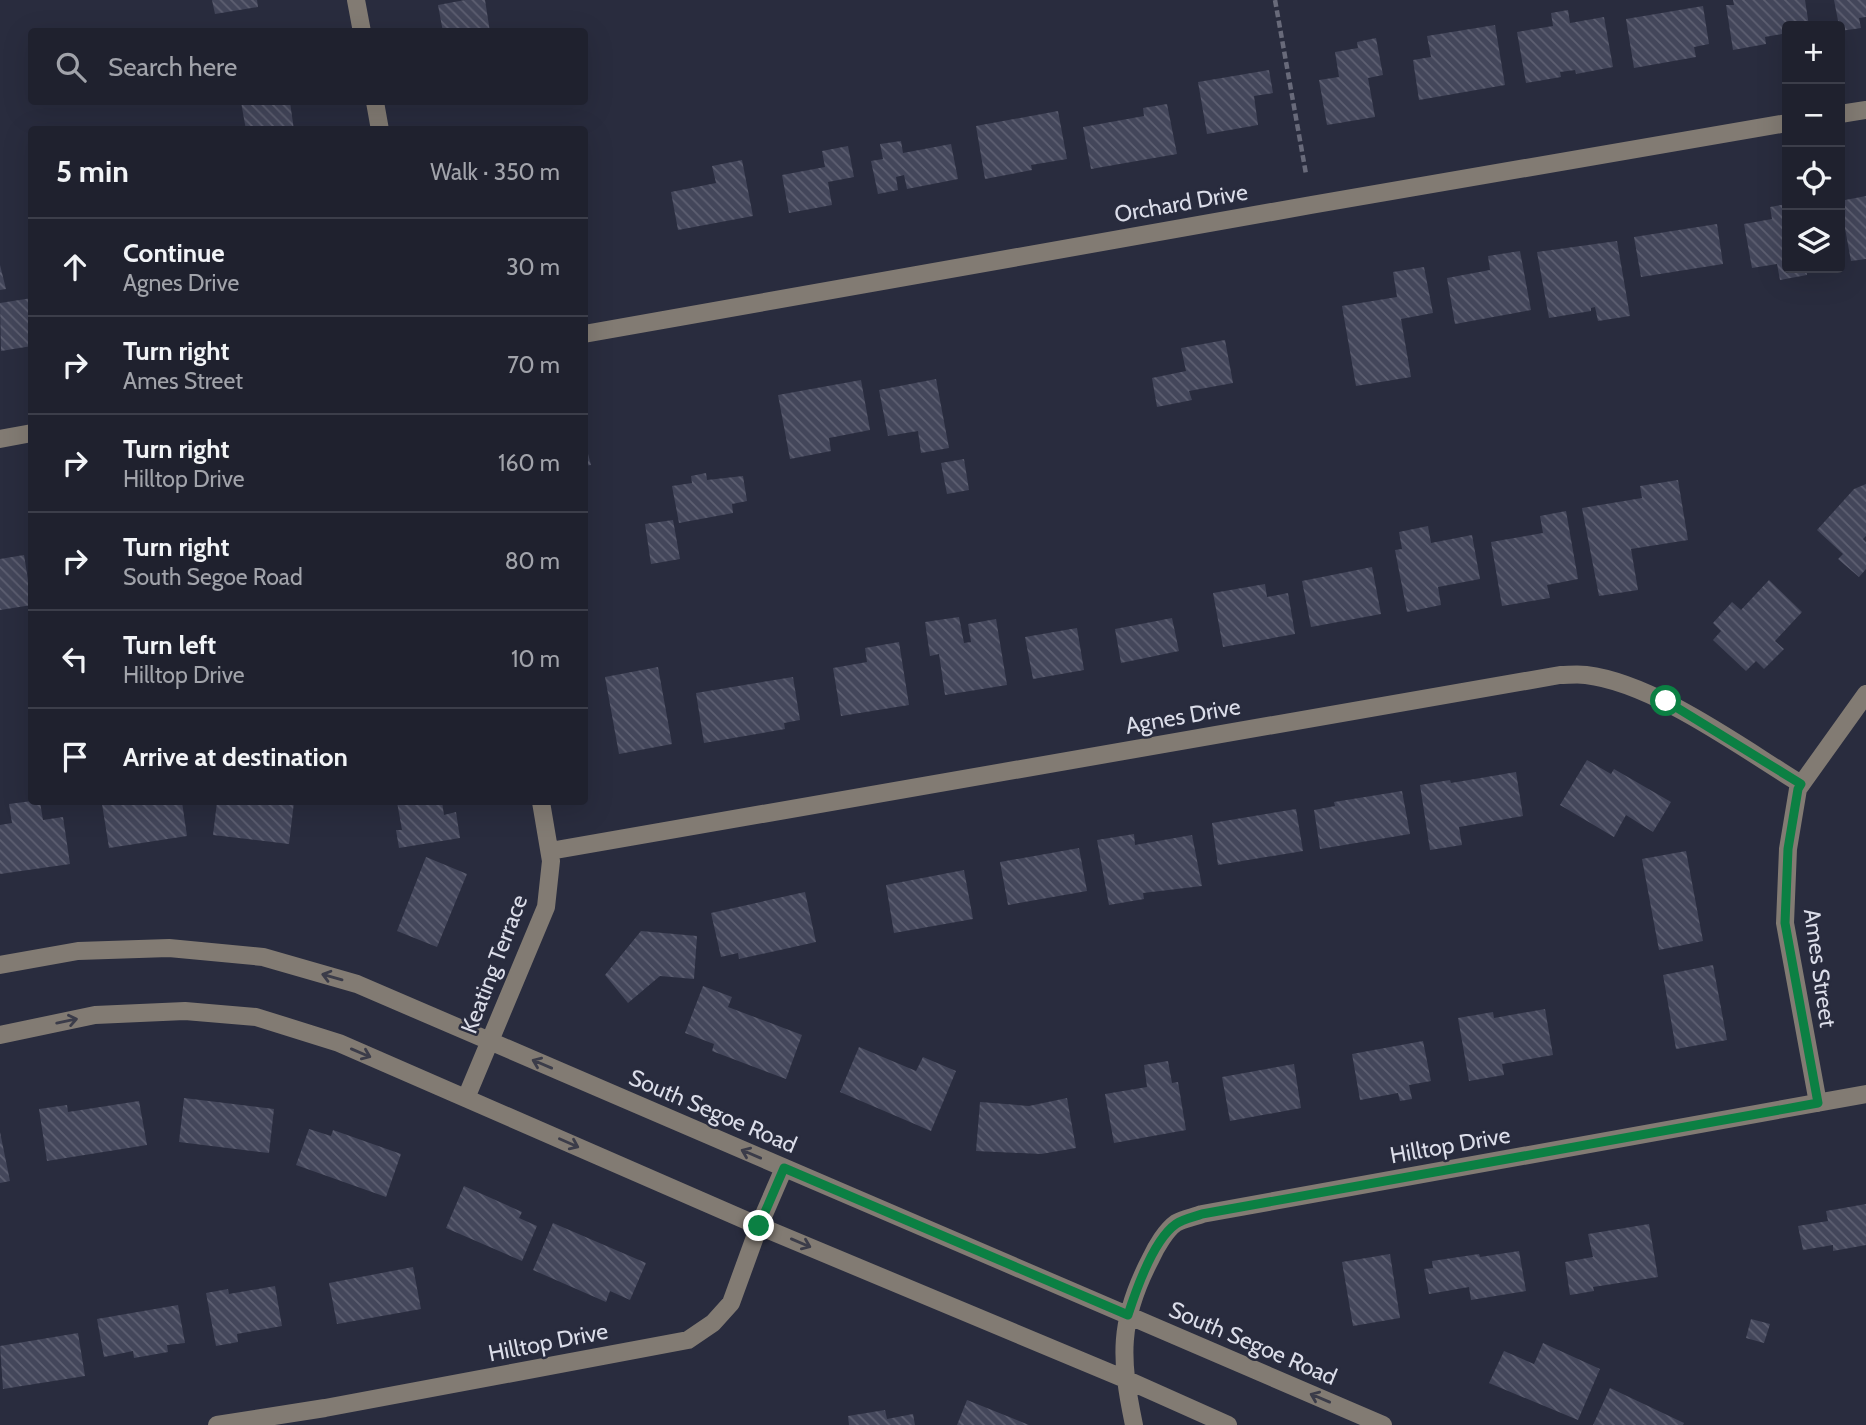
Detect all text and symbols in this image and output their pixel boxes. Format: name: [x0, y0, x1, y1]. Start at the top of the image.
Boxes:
map controls: [1782, 21, 1845, 273]
button: +: [1782, 21, 1845, 84]
search box: [28, 28, 588, 105]
icon: search: [52, 48, 90, 86]
text: Search here: [108, 51, 237, 83]
button: −: [1782, 84, 1845, 147]
button: locate: [1782, 147, 1845, 210]
text: 5 min: [56, 153, 129, 190]
text: Walk · 350 m: [430, 158, 560, 186]
street label: Orchard Drive: [1112, 177, 1250, 229]
button: layers: [1782, 210, 1845, 273]
text: Continue: [123, 237, 225, 269]
icon: ahead: [56, 248, 94, 286]
text: 30 m: [506, 253, 560, 281]
text: Agnes Drive: [123, 269, 239, 297]
text: Turn right: [123, 335, 229, 367]
icon: right: [56, 346, 94, 384]
text: 70 m: [507, 351, 560, 379]
text: Ames Street: [123, 367, 243, 395]
text: Turn right: [123, 433, 229, 465]
icon: right: [56, 444, 94, 482]
text: 160 m: [498, 449, 560, 477]
text: Hilltop Drive: [123, 465, 245, 493]
text: Turn right: [123, 531, 229, 563]
icon: right: [56, 542, 94, 580]
text: 80 m: [505, 547, 560, 575]
text: South Segoe Road: [123, 563, 303, 591]
text: Turn left: [123, 629, 216, 661]
icon: left: [56, 640, 94, 678]
text: 10 m: [511, 645, 560, 673]
text: Hilltop Drive: [123, 661, 245, 689]
route start: [1650, 685, 1681, 716]
street label: Agnes Drive: [1123, 692, 1243, 740]
icon: arrive: [56, 738, 94, 776]
text: Arrive at destination: [123, 741, 348, 773]
street label: Keating Terrace: [455, 890, 533, 1037]
street label: Ames Street: [1798, 907, 1842, 1030]
one-way arrow: [321, 969, 343, 982]
one-way arrow: [55, 1014, 78, 1028]
one-way arrow: [350, 1047, 371, 1060]
one-way arrow: [532, 1057, 553, 1070]
street label: South Segoe Road: [625, 1063, 801, 1159]
street label: Hilltop Drive: [1388, 1121, 1512, 1169]
one-way arrow: [558, 1137, 580, 1150]
one-way arrow: [741, 1147, 762, 1160]
route end: [743, 1210, 774, 1241]
one-way arrow: [789, 1237, 811, 1250]
street label: South Segoe Road: [1165, 1295, 1341, 1391]
street label: Hilltop Drive: [486, 1317, 611, 1367]
one-way arrow: [1310, 1391, 1332, 1404]

